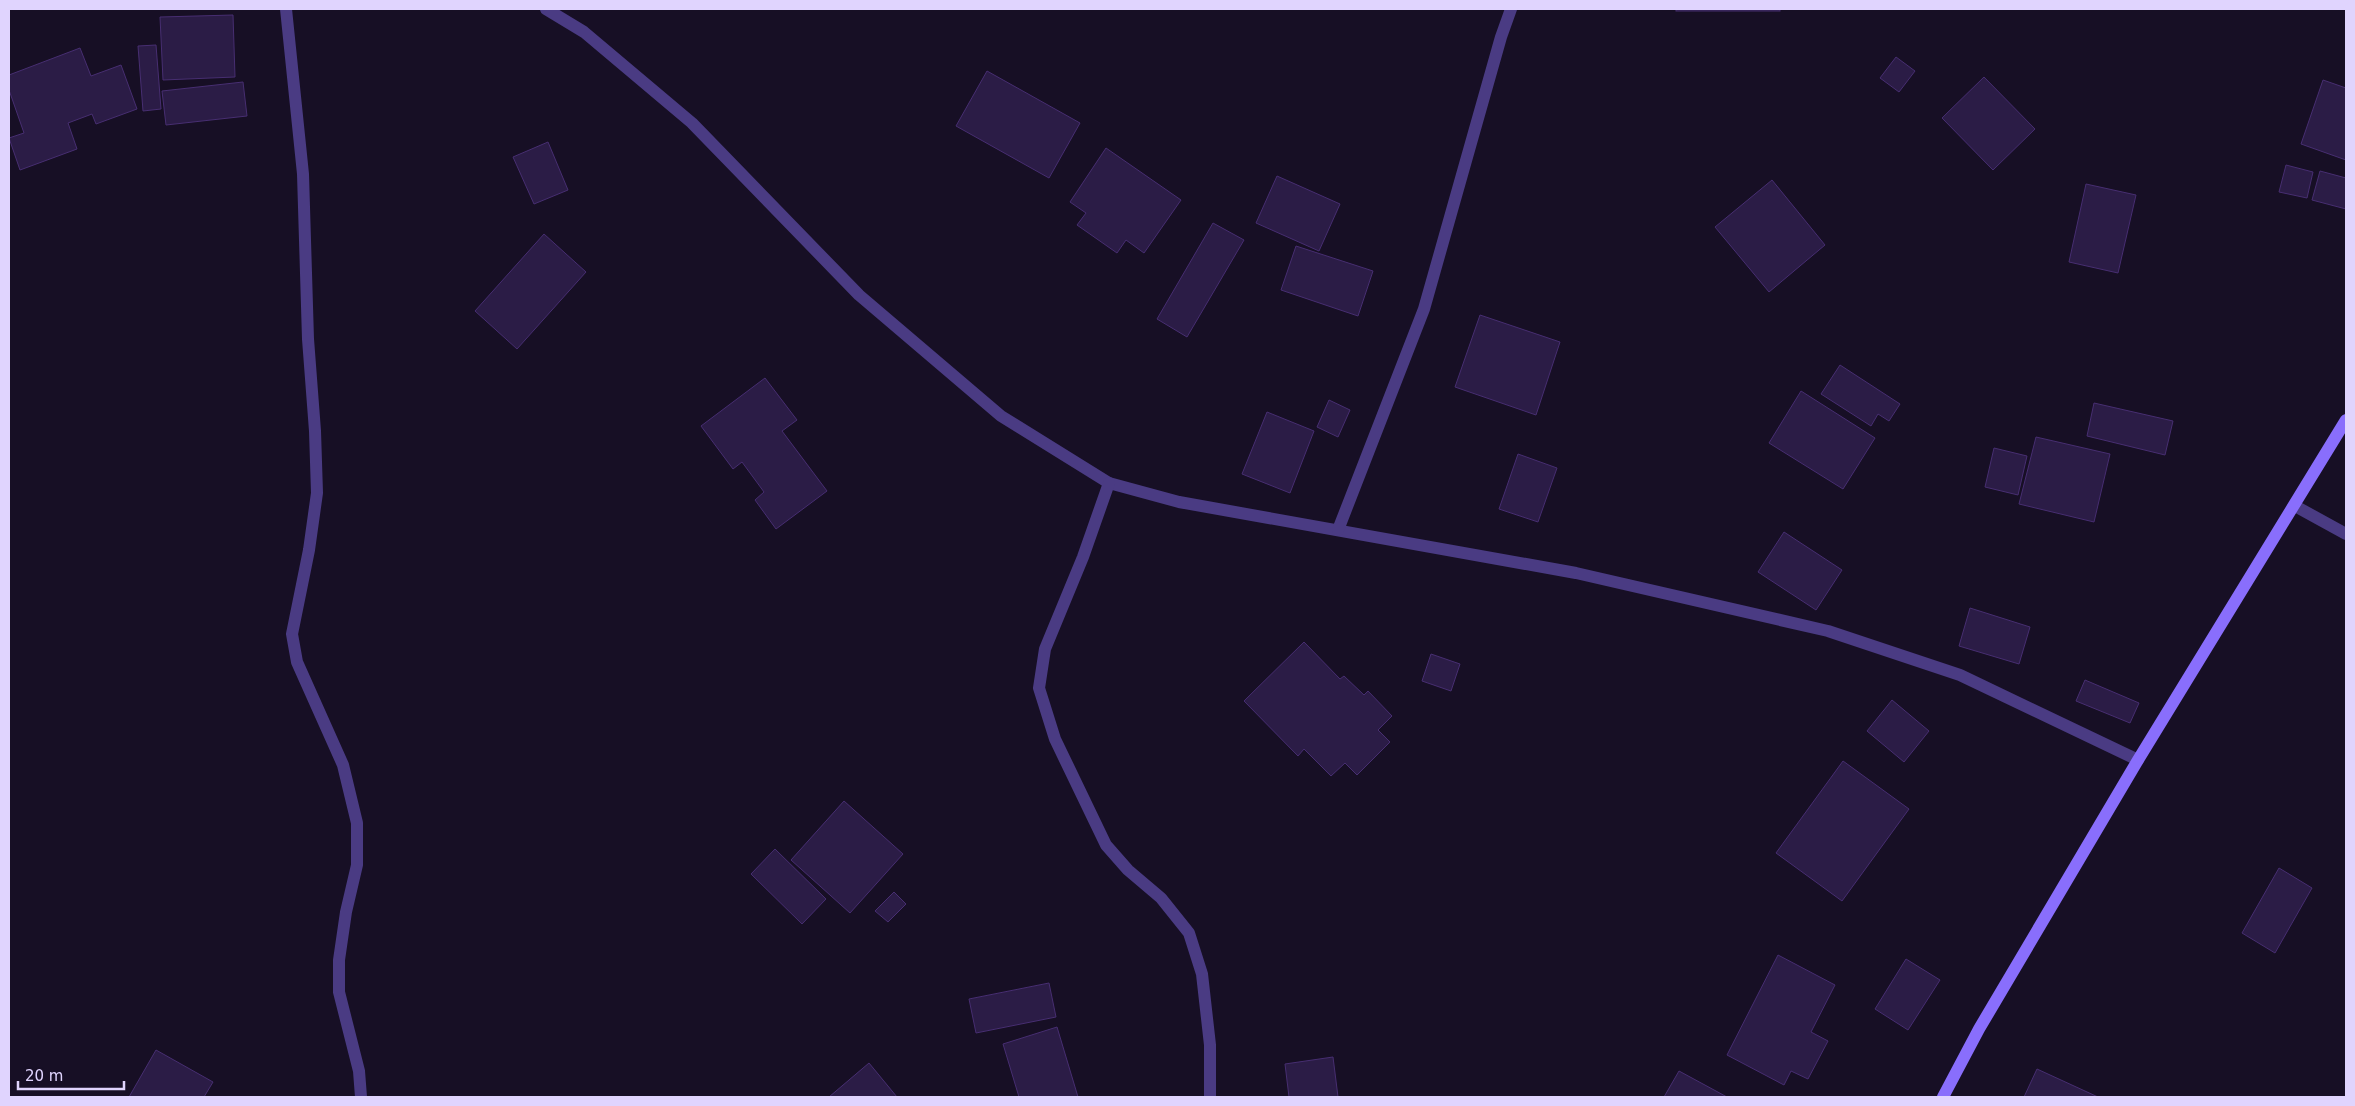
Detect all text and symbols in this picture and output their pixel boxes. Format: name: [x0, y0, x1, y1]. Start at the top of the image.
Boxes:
scale bar: [18, 1058, 124, 1090]
text: 20 m: [25, 1067, 63, 1085]

